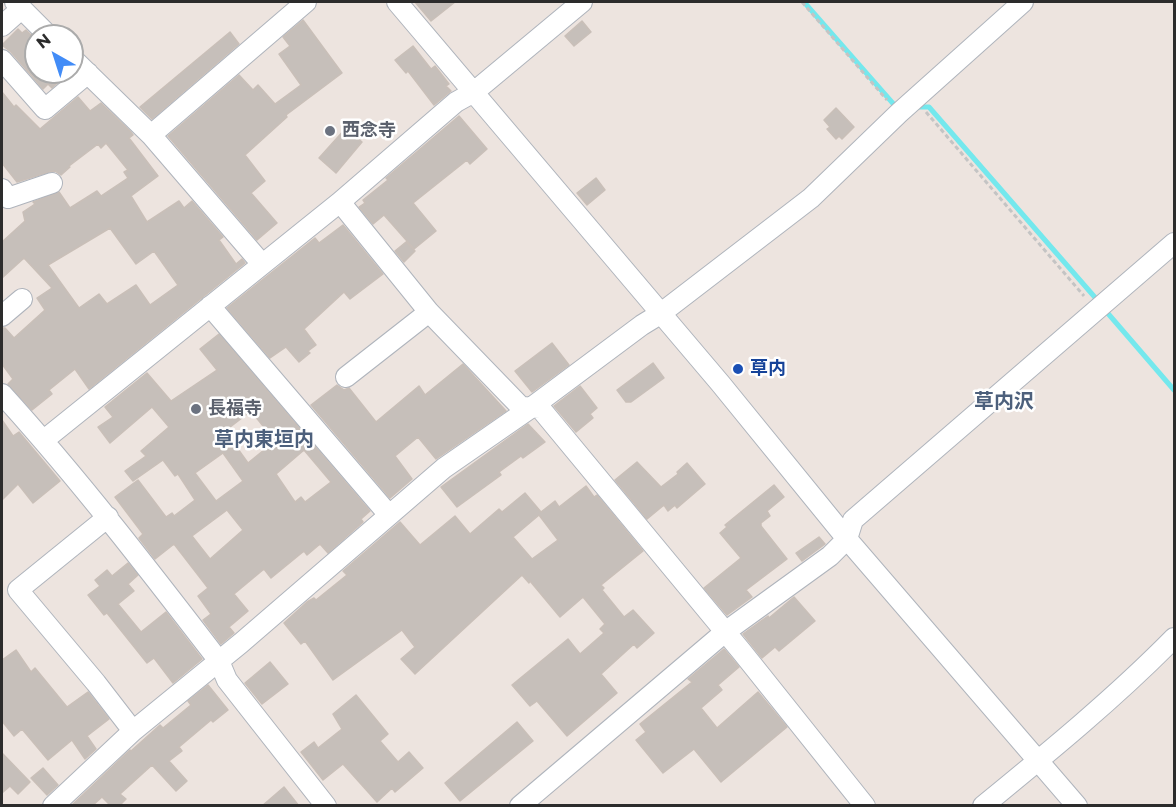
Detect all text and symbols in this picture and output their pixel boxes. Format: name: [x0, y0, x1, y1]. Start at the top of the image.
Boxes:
north arrow: [24, 24, 84, 84]
text: N: [33, 30, 55, 53]
place label: 西念寺: [342, 120, 396, 142]
marker: 西念寺: [323, 124, 337, 138]
place label: 草内: [750, 358, 786, 380]
marker: 草内: [731, 362, 745, 376]
district label: 草内沢: [974, 390, 1034, 414]
place label: 長福寺: [208, 398, 262, 420]
marker: 長福寺: [189, 402, 203, 416]
district label: 草内東垣内: [214, 428, 314, 452]

